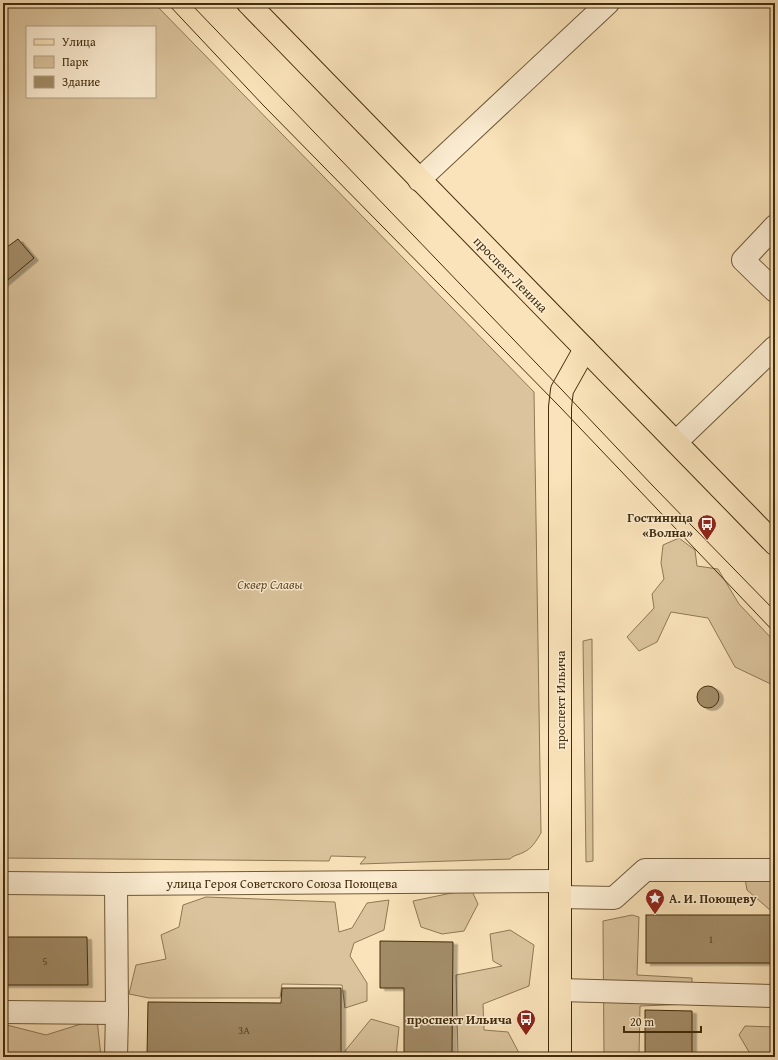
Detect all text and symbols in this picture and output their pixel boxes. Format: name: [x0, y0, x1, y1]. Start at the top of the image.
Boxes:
legend: [26, 26, 156, 98]
text: Улица: [62, 33, 96, 50]
text: Парк: [62, 53, 89, 70]
text: Здание: [62, 73, 101, 90]
street label: проспект Ленина: [469, 232, 553, 317]
place label: Гостиница «Волна»: [627, 508, 693, 542]
bus stop icon: Гостиница «Волна»: [696, 513, 718, 541]
park label: Сквер Славы: [237, 575, 303, 594]
street label: проспект Ильича: [551, 650, 570, 750]
street label: улица Героя Советского Союза Поющева: [166, 874, 398, 893]
place icon: А. И. Поющеву: [644, 887, 666, 915]
place label: А. И. Поющеву: [669, 889, 757, 908]
house number: 1: [708, 931, 714, 947]
house number: 5: [42, 953, 48, 969]
bus stop icon: проспект Ильича: [515, 1008, 537, 1036]
scale bar: [624, 1008, 701, 1034]
place label: проспект Ильича: [407, 1010, 512, 1029]
text: 20 m: [630, 1013, 654, 1030]
house number: 3А: [238, 1022, 250, 1038]

